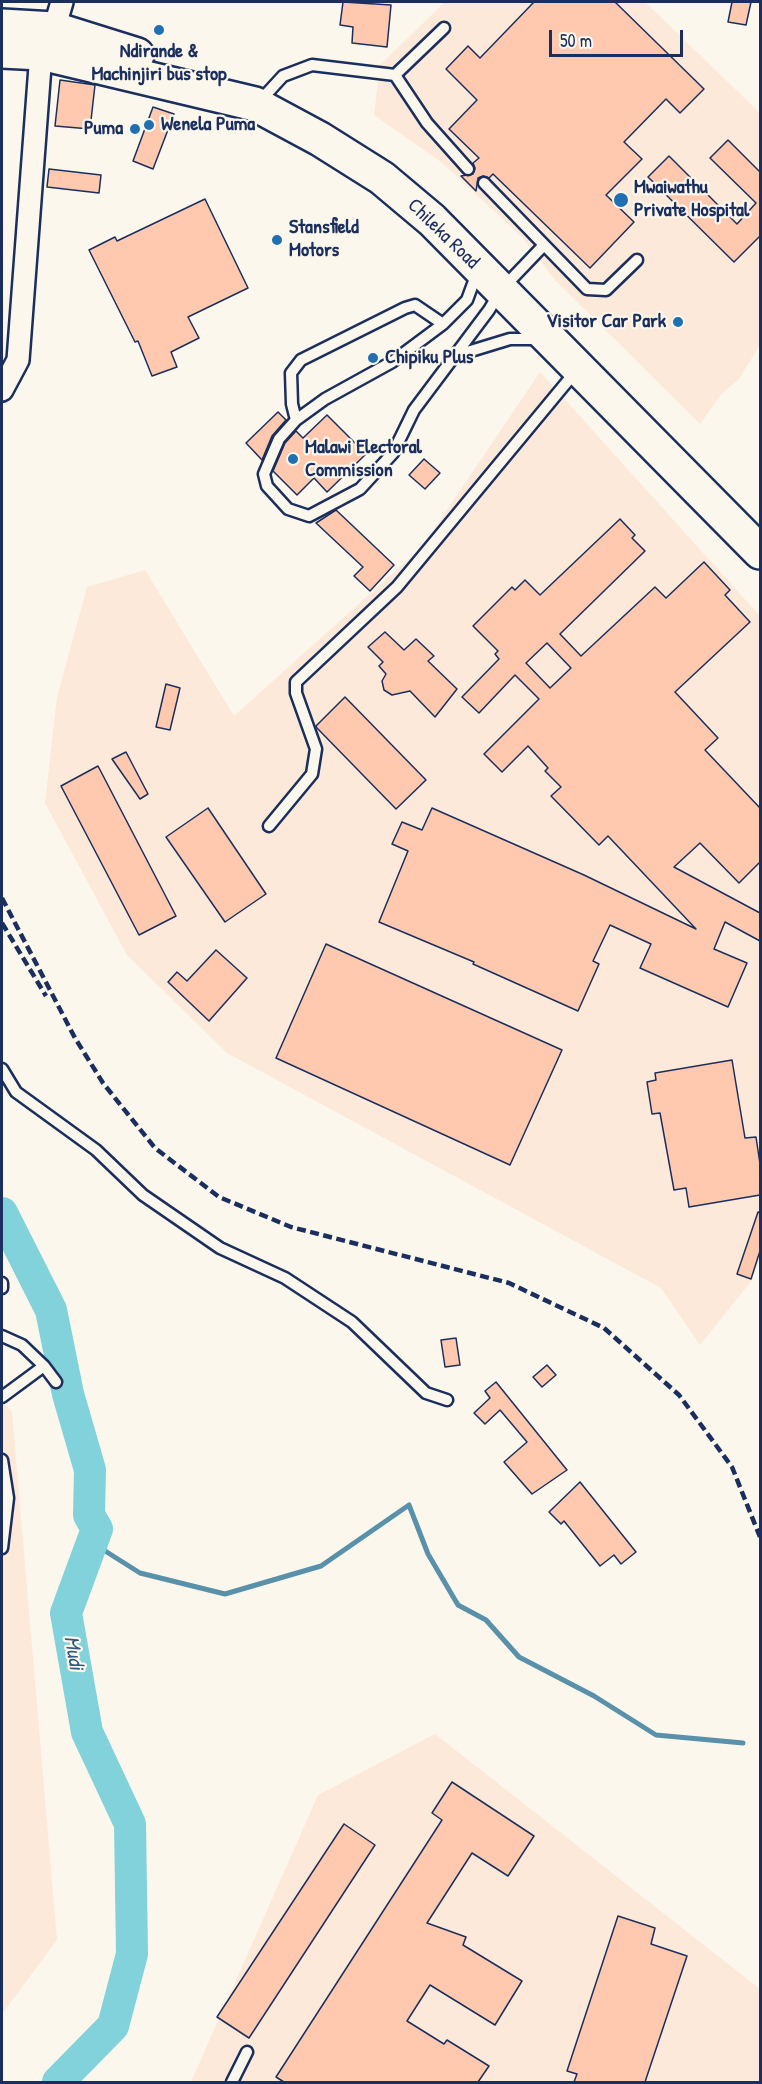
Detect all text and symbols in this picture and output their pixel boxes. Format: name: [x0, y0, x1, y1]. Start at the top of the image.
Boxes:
scale bar: [552, 18, 686, 56]
marker: Ndirande & Machinjiri bus stop: [152, 23, 166, 37]
text: 50 m: [560, 28, 592, 53]
place label: Ndirande & Machinjiri bus stop: [91, 40, 227, 87]
place label: Wenela Puma: [161, 113, 255, 137]
place label: Puma: [84, 117, 123, 141]
marker: Wenela Puma: [142, 118, 156, 132]
marker: Puma: [128, 122, 142, 136]
place label: Mwaiwathu Private Hospital: [634, 176, 749, 223]
marker: Mwaiwathu Private Hospital: [612, 191, 630, 209]
street label: Chileka Road: [402, 194, 484, 274]
place label: Stansfield Motors: [289, 216, 359, 263]
marker: Stansfield Motors: [270, 233, 284, 247]
place label: Visitor Car Park: [546, 310, 666, 334]
marker: Visitor Car Park: [671, 315, 685, 329]
place label: Chipiku Plus: [385, 346, 473, 370]
marker: Chipiku Plus: [366, 351, 380, 365]
place label: Malawi Electoral Commission: [305, 436, 422, 483]
marker: Malawi Electoral Commission: [286, 452, 300, 466]
water label: Mudi: [58, 1634, 88, 1672]

